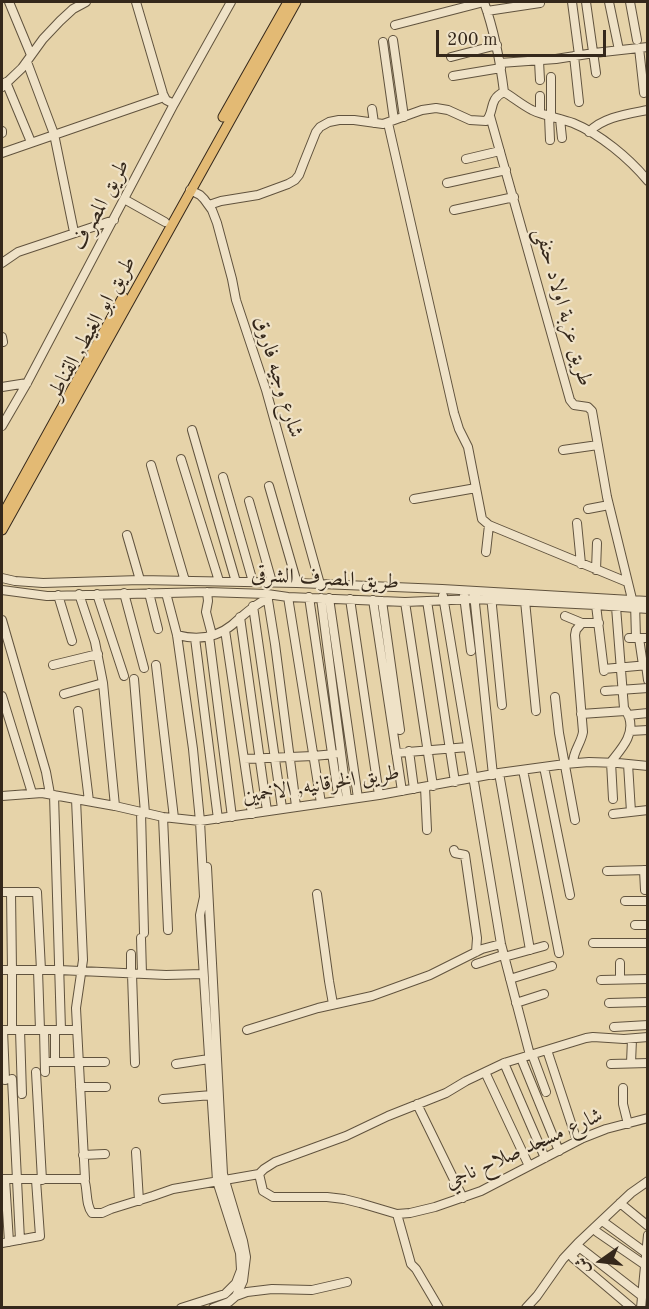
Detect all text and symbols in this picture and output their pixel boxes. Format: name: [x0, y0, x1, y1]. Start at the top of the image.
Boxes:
scale bar: [439, 18, 608, 56]
text: 200 m: [447, 31, 498, 49]
street label: طريق المصرف: [67, 155, 135, 255]
street label: طريق عزبة اولاد حنفى: [528, 225, 598, 389]
street label: طريق ابو الغيط, القناطر: [42, 252, 142, 404]
street label: شارع وجيه فاروق: [248, 313, 308, 441]
street label: طريق المصرف الشرقى: [250, 563, 400, 595]
street label: طريق الخرقانيه, الاخمين: [241, 760, 401, 810]
street label: شارع مسجد صلاح ناجي: [441, 1103, 607, 1195]
north arrow: [571, 1231, 631, 1291]
text: ش: [574, 1256, 593, 1275]

